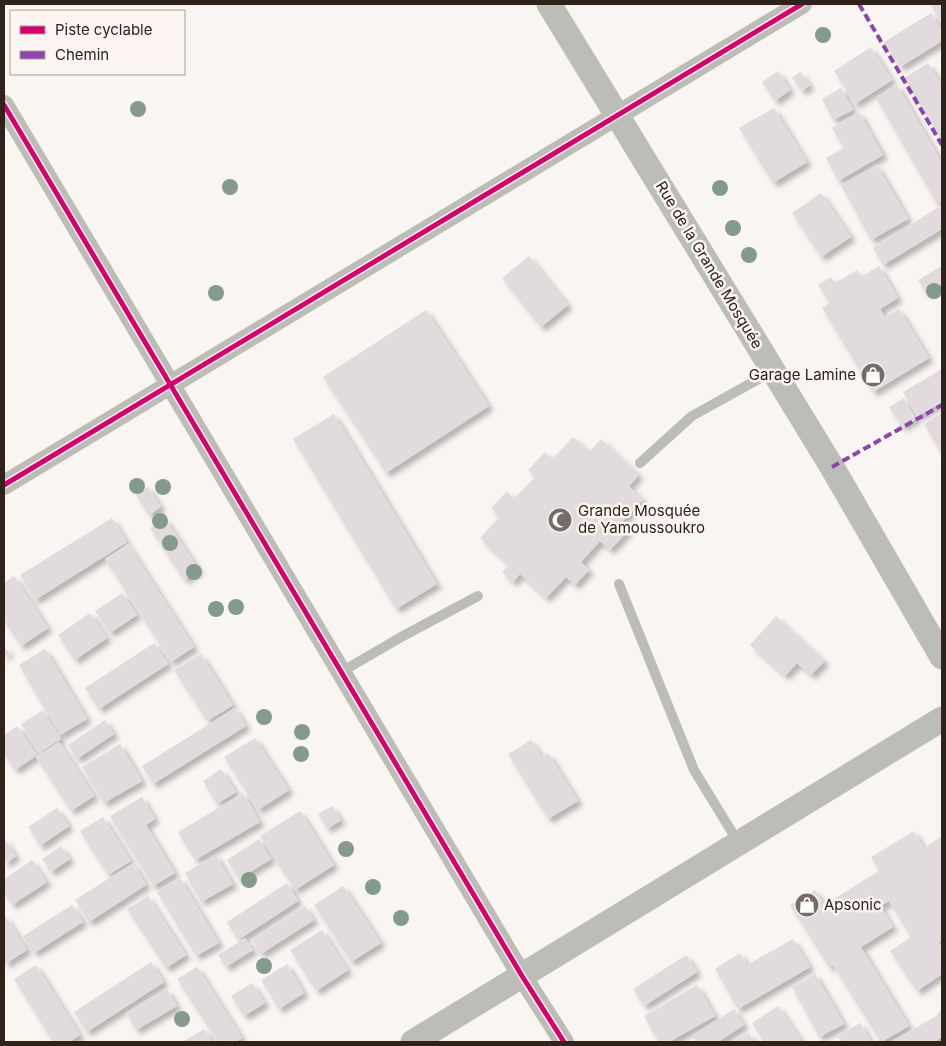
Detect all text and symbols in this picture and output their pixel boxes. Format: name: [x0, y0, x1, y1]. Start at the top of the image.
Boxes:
legend: [10, 10, 185, 75]
text: Piste cyclable: [55, 20, 152, 39]
text: Chemin: [55, 45, 109, 64]
street label: Rue de la Grande Mosquée: [652, 177, 767, 352]
shop icon: Garage Lamine: [860, 362, 886, 388]
place label: Garage Lamine: [749, 365, 856, 384]
place label: Grande Mosquée de Yamoussoukro: [578, 501, 705, 537]
mosque icon: Grande Mosquée de Yamoussoukro: [547, 507, 573, 533]
shop icon: Apsonic: [794, 892, 820, 918]
place label: Apsonic: [824, 895, 882, 914]

